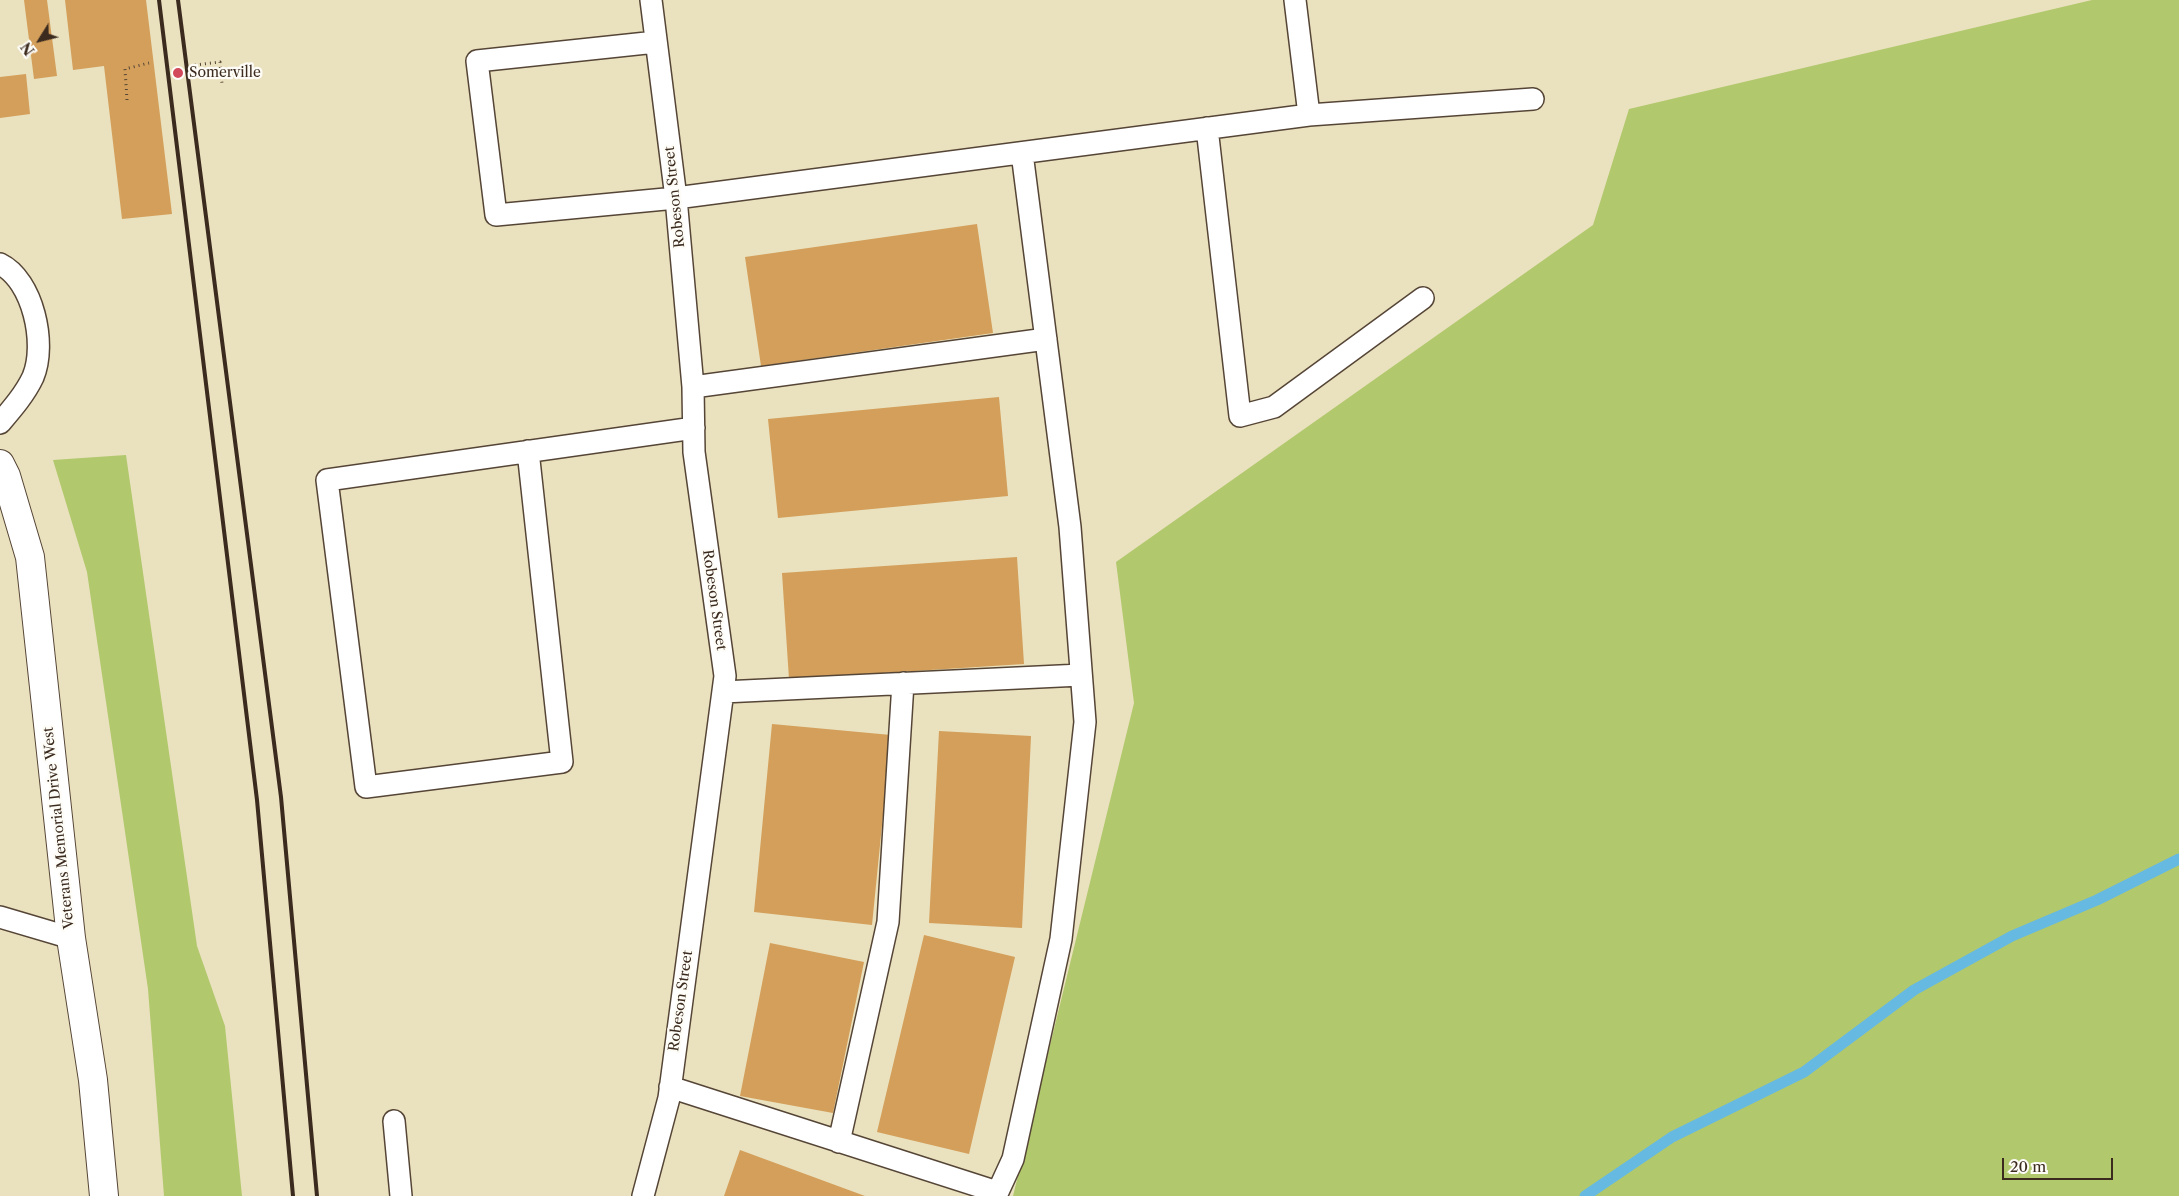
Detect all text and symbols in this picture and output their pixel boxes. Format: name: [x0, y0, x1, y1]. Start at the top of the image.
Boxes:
north arrow: [15, 15, 65, 65]
text: N: [17, 39, 39, 59]
place label: Somerville: [189, 65, 261, 81]
marker: Somerville: [171, 66, 185, 80]
street label: Robeson Street: [661, 145, 689, 249]
street label: Robeson Street: [699, 548, 729, 652]
street label: Veterans Memorial Drive West: [40, 726, 78, 930]
street label: Robeson Street: [666, 949, 696, 1053]
scale bar: [2004, 1148, 2115, 1180]
text: 20 m: [2010, 1157, 2046, 1176]

